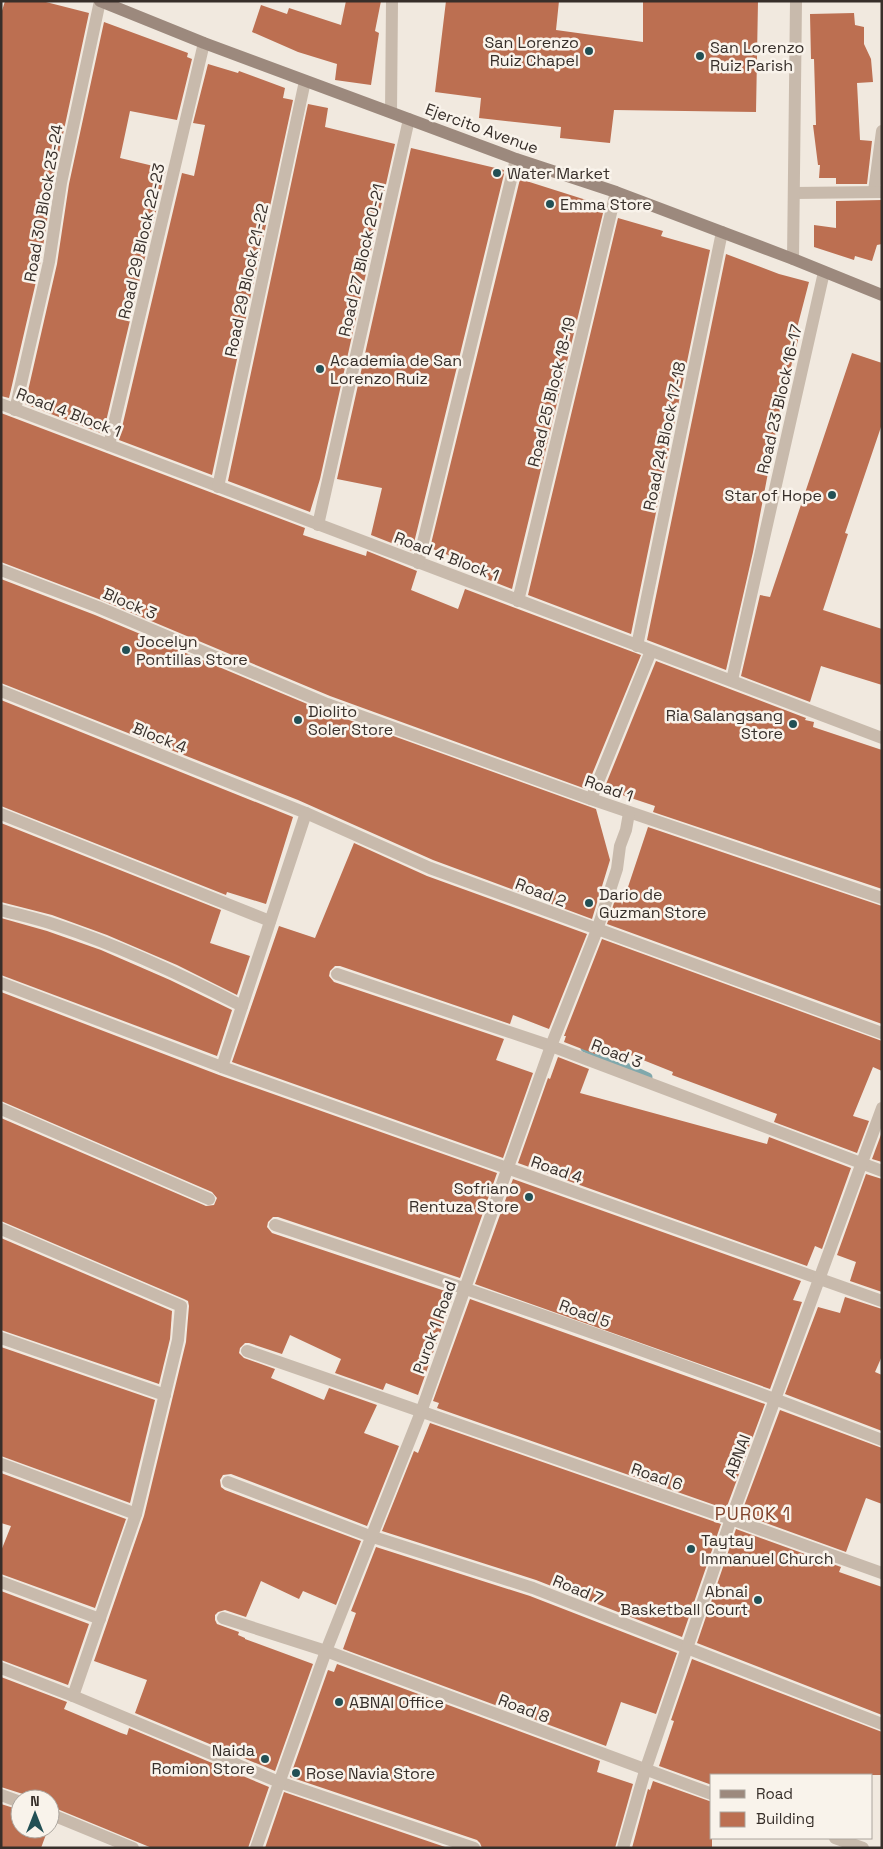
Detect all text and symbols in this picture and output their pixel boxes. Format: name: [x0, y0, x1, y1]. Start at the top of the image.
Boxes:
place label: San Lorenzo Ruiz Chapel: [485, 32, 579, 71]
place label: San Lorenzo Ruiz Parish: [710, 37, 804, 76]
marker: San Lorenzo Ruiz Chapel: [583, 45, 595, 57]
marker: San Lorenzo Ruiz Parish: [694, 50, 706, 62]
street label: Ejercito Avenue: [422, 98, 541, 159]
street label: Road 30 Block 23-24: [19, 123, 68, 284]
street label: Road 29 Block 22-23: [113, 161, 170, 321]
place label: Water Market: [507, 163, 610, 184]
marker: Water Market: [491, 167, 503, 179]
street label: Road 27 Block 20-21: [334, 182, 389, 339]
place label: Emma Store: [560, 194, 652, 215]
marker: Emma Store: [544, 198, 556, 210]
street label: Road 29 Block 21-22: [220, 201, 273, 359]
street label: Road 25 Block 18-19: [523, 315, 580, 469]
street label: Road 23 Block 16-17: [752, 322, 807, 476]
place label: Academia de San Lorenzo Ruiz: [330, 350, 462, 389]
street label: Road 24 Block 17-18: [638, 360, 691, 513]
marker: Academia de San Lorenzo Ruiz: [314, 363, 326, 375]
street label: Road 4 Block 1: [13, 383, 124, 442]
place label: Star of Hope: [725, 485, 822, 506]
marker: Star of Hope: [826, 489, 838, 501]
street label: Road 4 Block 1: [391, 527, 502, 586]
street label: Block 3: [100, 583, 160, 624]
place label: Jocelyn Pontillas Store: [136, 631, 248, 670]
marker: Jocelyn Pontillas Store: [120, 644, 132, 656]
place label: Diolito Soler Store: [308, 701, 393, 740]
place label: Ria Salangsang Store: [666, 705, 783, 744]
marker: Diolito Soler Store: [292, 714, 304, 726]
street label: Block 4: [130, 717, 190, 758]
marker: Ria Salangsang Store: [787, 718, 799, 730]
street label: Road 1: [582, 770, 636, 807]
street label: Road 2: [512, 873, 569, 912]
place label: Dario de Guzman Store: [599, 884, 707, 923]
marker: Dario de Guzman Store: [583, 897, 595, 909]
street label: Road 3: [588, 1034, 645, 1073]
street label: Road 4: [528, 1151, 585, 1188]
place label: Sofriano Rentuza Store: [409, 1178, 519, 1217]
marker: Sofriano Rentuza Store: [523, 1191, 535, 1203]
street label: Purok 1 Road: [408, 1278, 461, 1377]
street label: Road 5: [556, 1295, 613, 1332]
street label: ABNAI: [720, 1431, 755, 1481]
street label: Road 6: [628, 1458, 685, 1495]
district label: PUROK 1: [715, 1502, 791, 1525]
place label: Taytay Immanuel Church: [701, 1530, 833, 1569]
marker: Taytay Immanuel Church: [685, 1543, 697, 1555]
street label: Road 7: [550, 1570, 606, 1609]
place label: Abnai Basketball Court: [620, 1581, 748, 1620]
marker: Abnai Basketball Court: [752, 1594, 764, 1606]
street label: Road 8: [495, 1689, 553, 1728]
place label: ABNAI Office: [349, 1692, 444, 1713]
marker: ABNAI Office: [333, 1696, 345, 1708]
place label: Naida Romion Store: [152, 1740, 255, 1779]
marker: Naida Romion Store: [259, 1753, 271, 1765]
place label: Rose Navia Store: [306, 1763, 435, 1784]
marker: Rose Navia Store: [290, 1767, 302, 1779]
legend: [710, 1774, 873, 1839]
text: Road: [756, 1784, 793, 1803]
north arrow: [10, 1789, 60, 1839]
text: N: [30, 1792, 40, 1810]
text: Building: [756, 1809, 815, 1828]

